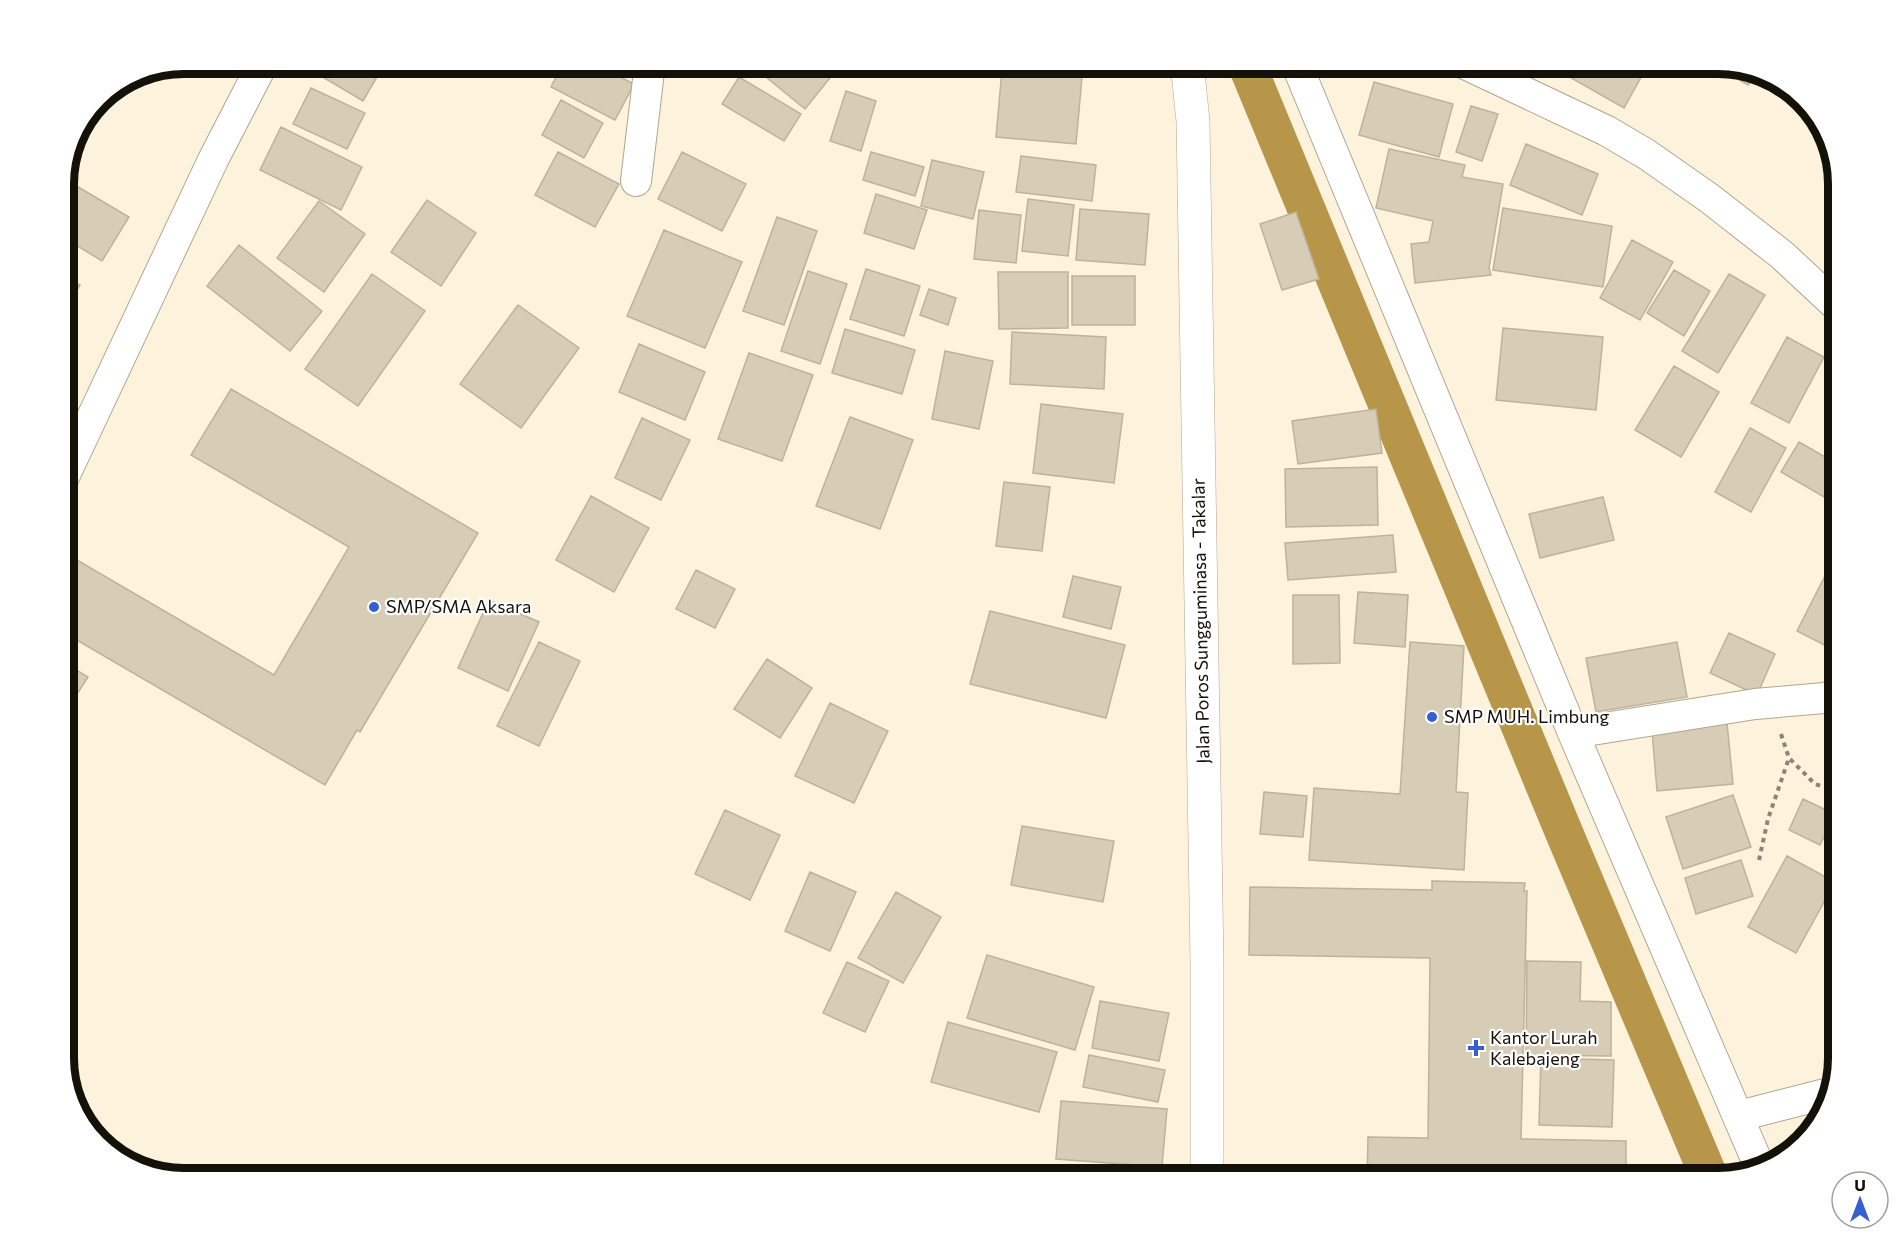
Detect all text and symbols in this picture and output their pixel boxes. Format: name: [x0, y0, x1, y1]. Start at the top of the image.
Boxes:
street label: Jalan Poros Sungguminasa - Takalar: [1187, 478, 1213, 764]
place label: SMP/SMA Aksara: [386, 595, 531, 617]
marker: SMP/SMA Aksara: [367, 600, 381, 614]
place label: SMP MUH. Limbung: [1444, 705, 1610, 727]
marker: SMP MUH. Limbung: [1425, 710, 1439, 724]
place label: Kantor Lurah Kalebajeng: [1490, 1026, 1598, 1069]
marker: Kantor Lurah Kalebajeng: [1467, 1039, 1485, 1057]
north arrow: [1830, 1170, 1890, 1230]
text: U: [1854, 1175, 1866, 1194]

